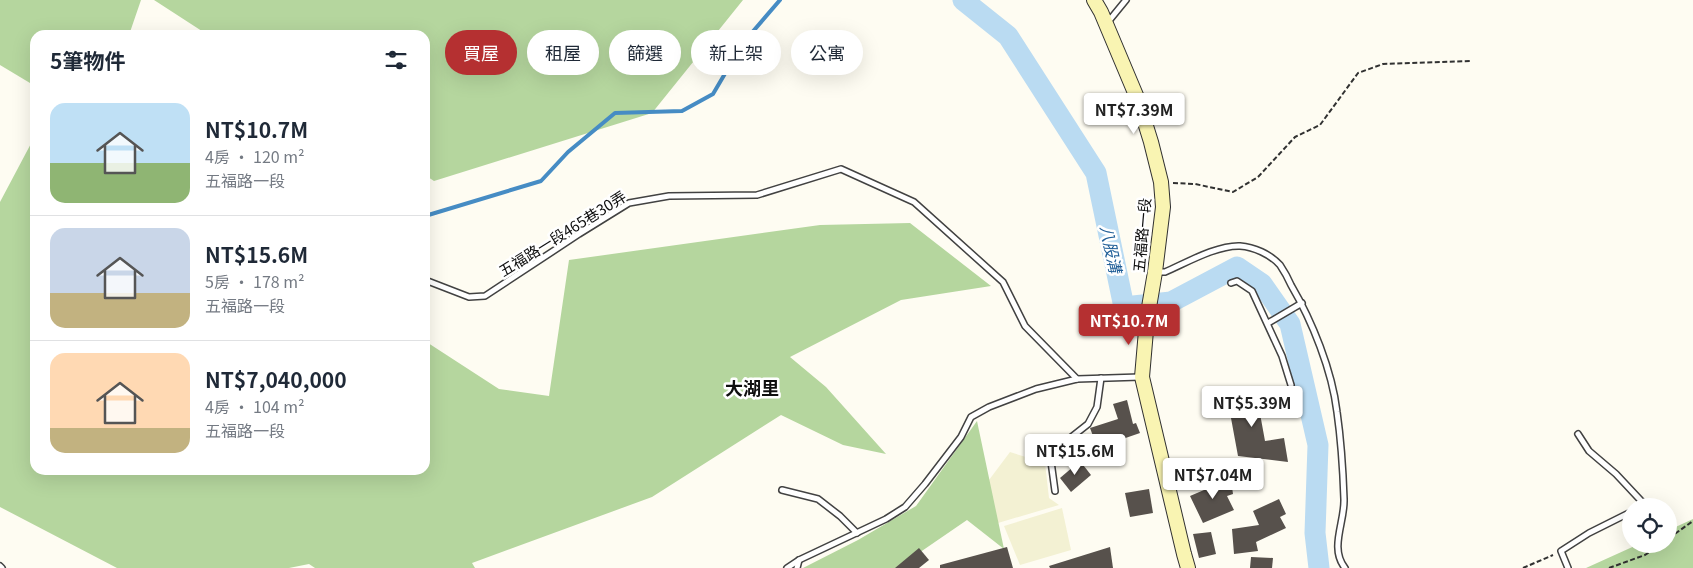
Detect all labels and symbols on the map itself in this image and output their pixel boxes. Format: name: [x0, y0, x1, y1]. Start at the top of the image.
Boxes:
pin: NT$7.39M: [1082, 92, 1186, 135]
street label: 五福路一段465巷30弄: [494, 185, 630, 281]
street label: 五福路一段: [1127, 197, 1155, 273]
water label: 八股溝: [1095, 223, 1129, 277]
pin: NT$10.7M: [1077, 304, 1181, 346]
district label: 大湖里: [725, 374, 779, 400]
pin: NT$5.39M: [1200, 386, 1304, 428]
pin: NT$15.6M: [1023, 434, 1127, 476]
pin: NT$7.04M: [1161, 458, 1265, 500]

